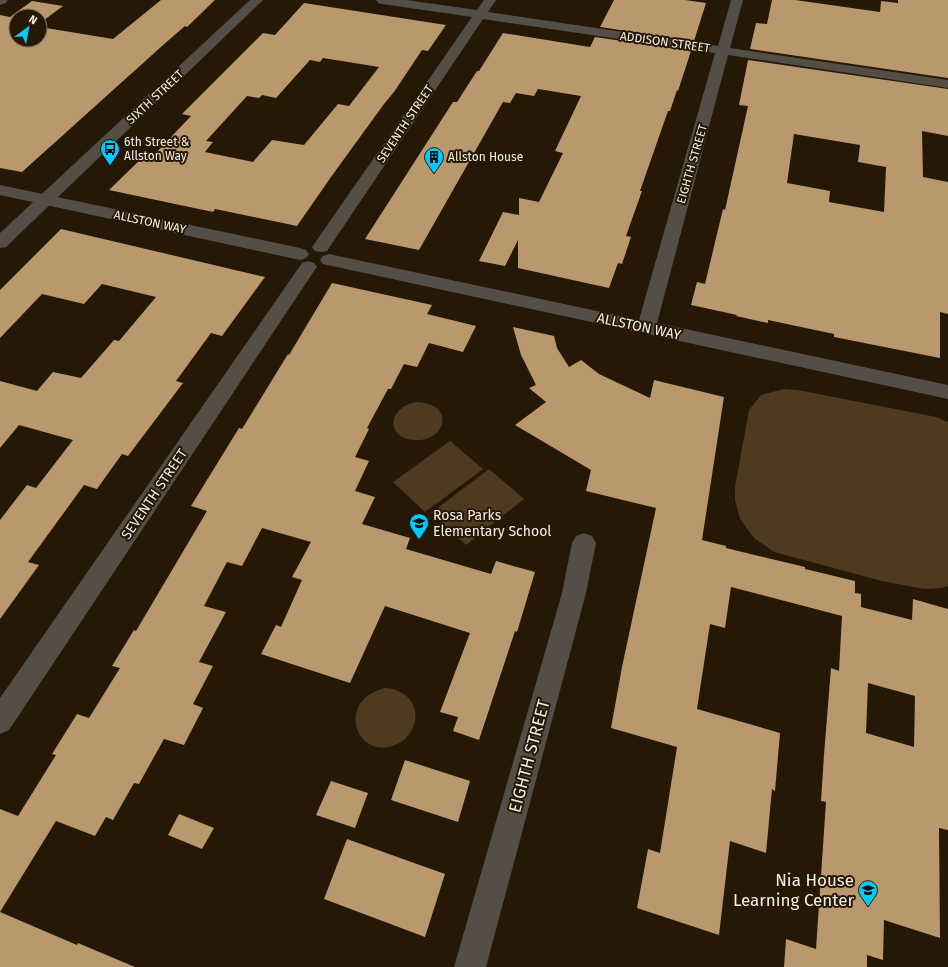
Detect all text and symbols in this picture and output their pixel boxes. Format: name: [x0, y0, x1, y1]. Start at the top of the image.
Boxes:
north arrow: [8, 8, 48, 48]
text: N: [26, 12, 40, 27]
street label: ADDISON STREET: [619, 29, 712, 55]
street label: SIXTH STREET: [124, 66, 187, 127]
street label: SEVENTH STREET: [374, 82, 437, 165]
street label: EIGHTH STREET: [674, 122, 710, 205]
place label: 6th Street & Allston Way: [124, 135, 190, 163]
bus stop icon: 6th Street & Allston Way: [99, 138, 121, 166]
building icon: Allston House: [423, 146, 445, 174]
place label: Allston House: [448, 150, 523, 164]
street label: ALLSTON WAY: [113, 208, 188, 237]
street label: ALLSTON WAY: [595, 309, 683, 344]
street label: SEVENTH STREET: [118, 445, 191, 543]
place label: Rosa Parks Elementary School: [433, 507, 551, 540]
school or university icon: Rosa Parks Elementary School: [408, 512, 430, 540]
street label: EIGHTH STREET: [504, 697, 555, 815]
place label: Nia House Learning Center: [733, 870, 854, 911]
school or university icon: Nia House Learning Center: [857, 879, 879, 907]

